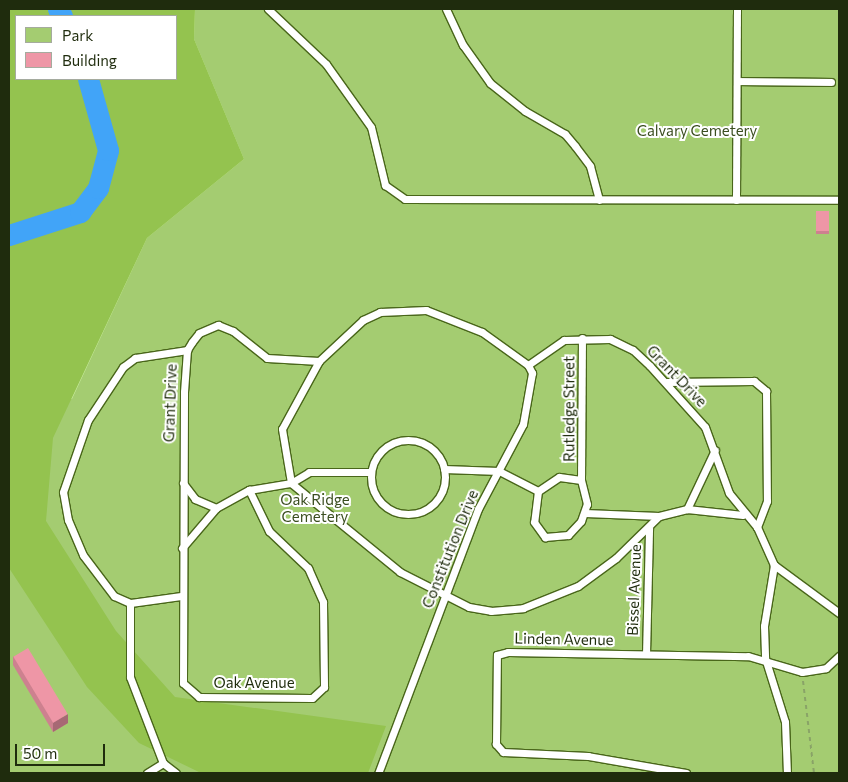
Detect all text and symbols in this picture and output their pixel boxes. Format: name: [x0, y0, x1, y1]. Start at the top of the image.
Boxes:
legend: [15, 15, 178, 80]
text: Park: [62, 26, 93, 44]
text: Building: [62, 51, 117, 69]
park label: Calvary Cemetery: [637, 122, 757, 140]
street label: Grant Drive: [643, 342, 711, 410]
street label: Rutledge Street: [560, 356, 578, 462]
street label: Grant Drive: [160, 363, 180, 443]
street label: Constitution Drive: [418, 487, 482, 611]
park label: Oak Ridge Cemetery: [280, 490, 350, 525]
street label: Bissel Avenue: [623, 544, 645, 636]
street label: Linden Avenue: [514, 629, 614, 649]
street label: Oak Avenue: [213, 674, 295, 692]
scale bar: [18, 734, 108, 766]
text: 50 m: [23, 744, 57, 762]

